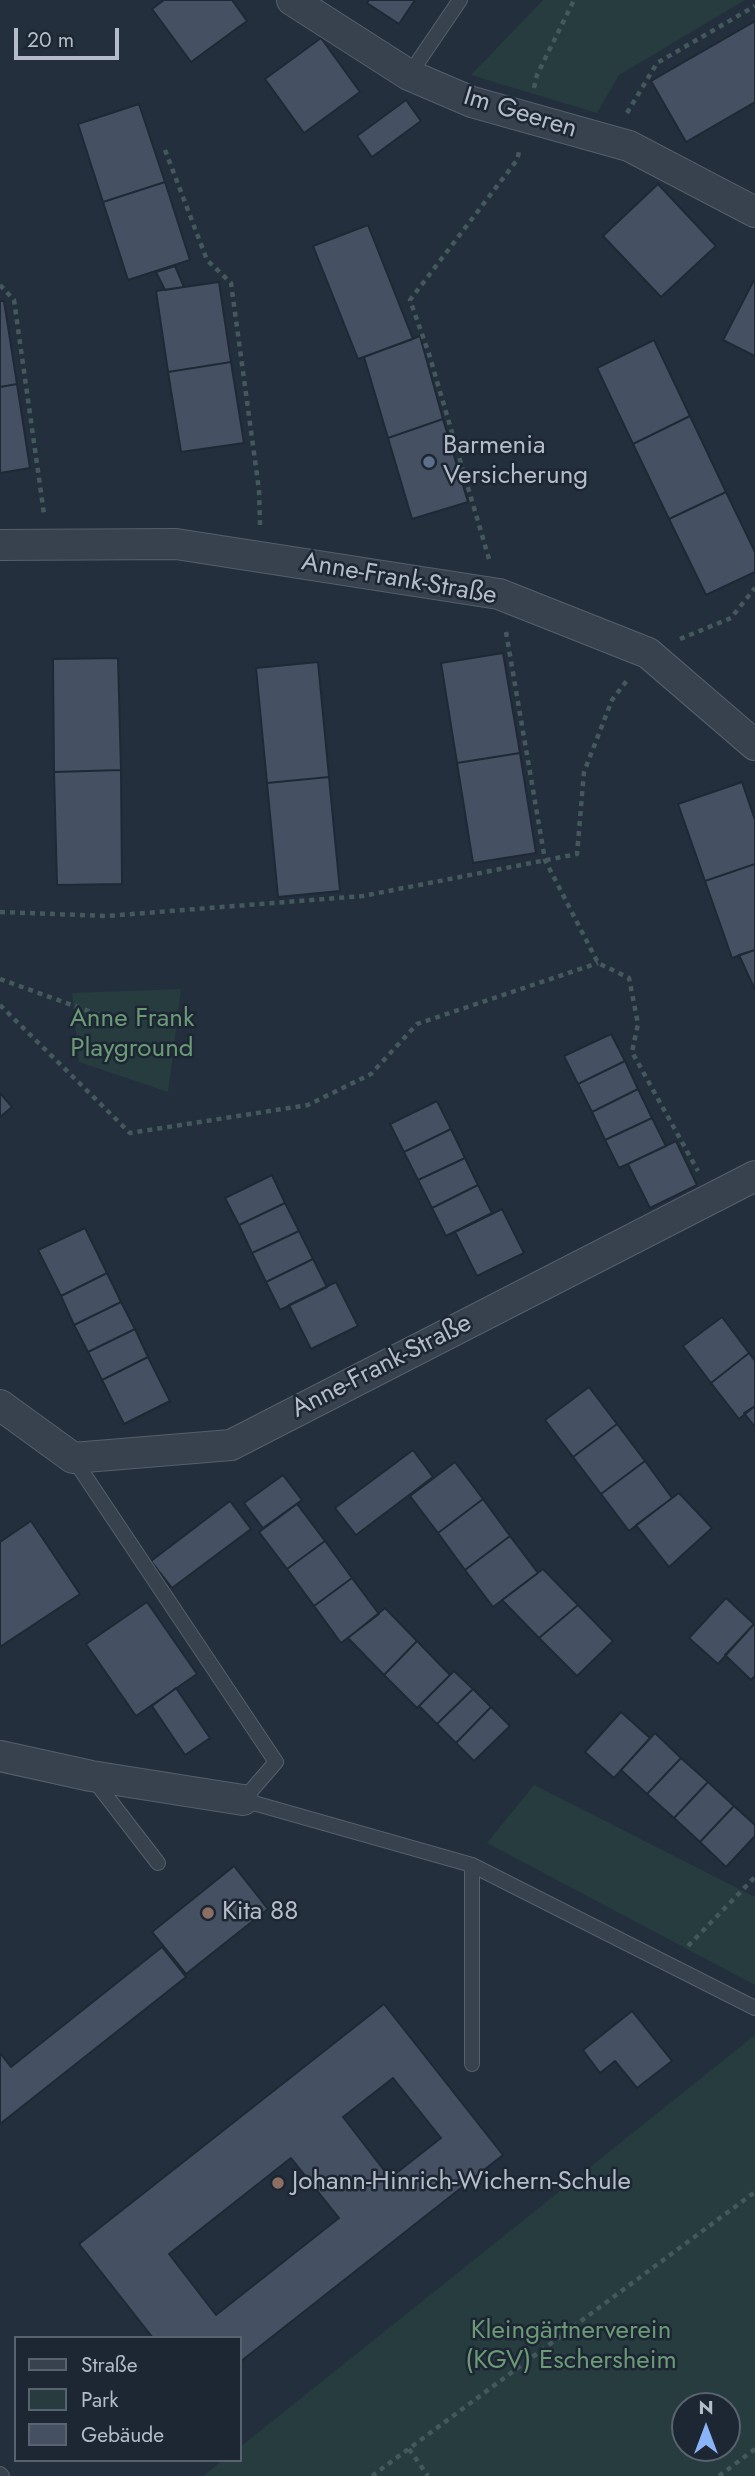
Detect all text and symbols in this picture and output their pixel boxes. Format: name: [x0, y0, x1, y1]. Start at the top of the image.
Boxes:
scale bar: [18, 14, 122, 58]
text: 20 m: [27, 25, 74, 55]
street label: Im Geeren: [460, 82, 580, 146]
place label: Barmenia Versicherung: [443, 431, 588, 492]
marker: Barmenia Versicherung: [421, 454, 437, 470]
street label: Anne-Frank-Straße: [299, 547, 499, 613]
park label: Anne Frank Playground: [70, 1004, 194, 1066]
street label: Anne-Frank-Straße: [287, 1308, 477, 1426]
place label: Kita 88: [222, 1897, 298, 1929]
marker: Kita 88: [200, 1905, 216, 1921]
place label: Johann-Hinrich-Wichern-Schule: [292, 2167, 631, 2199]
marker: Johann-Hinrich-Wichern-Schule: [270, 2175, 286, 2191]
park label: Kleingärtnerverein (KGV) Eschersheim: [465, 2316, 677, 2378]
legend: [14, 2336, 242, 2462]
text: Straße: [81, 2350, 138, 2380]
text: Park: [81, 2385, 118, 2415]
north arrow: [671, 2392, 741, 2462]
text: N: [698, 2394, 714, 2421]
text: Gebäude: [81, 2420, 164, 2450]

